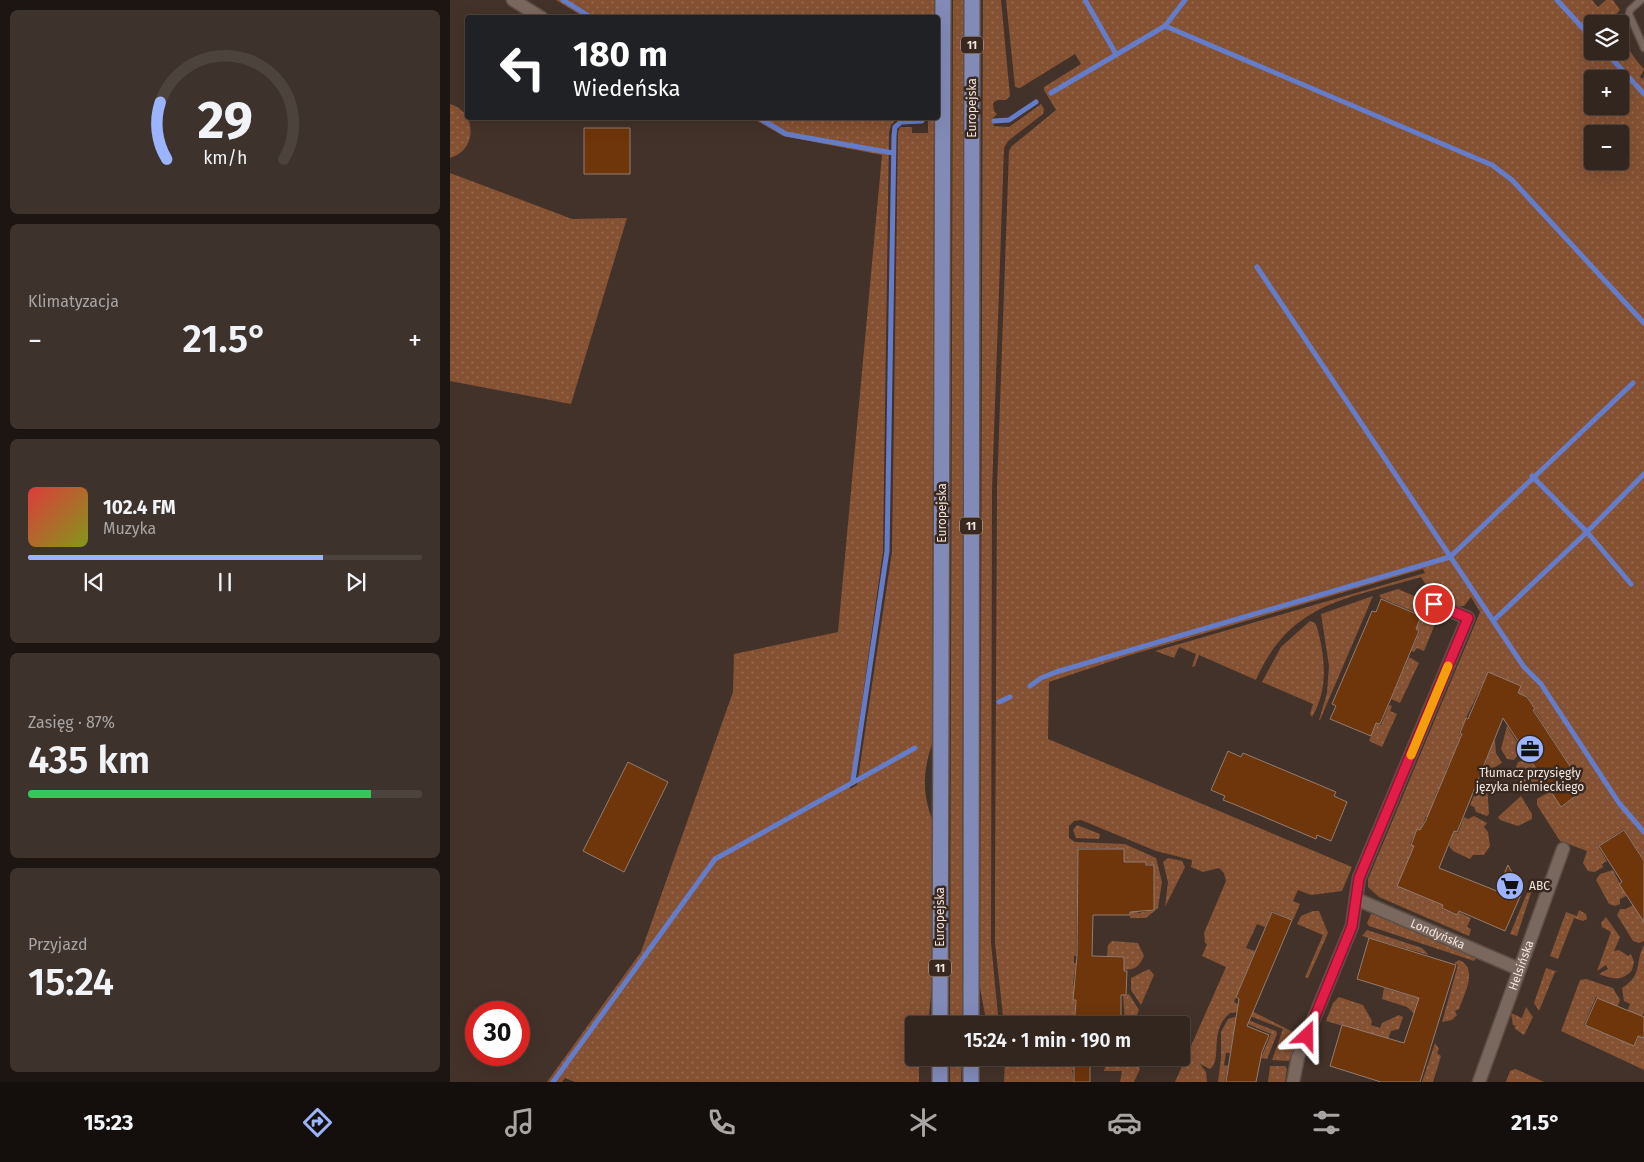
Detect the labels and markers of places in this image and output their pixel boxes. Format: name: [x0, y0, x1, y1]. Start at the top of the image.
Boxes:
pin: [1413, 583, 1455, 625]
office icon: Tłumacz przysięgły języka niemieckiego: [1515, 734, 1545, 764]
place label: Tłumacz przysięgły języka niemieckiego: [1475, 766, 1584, 794]
supermarket icon: ABC: [1495, 871, 1525, 901]
place label: ABC: [1529, 879, 1550, 893]

